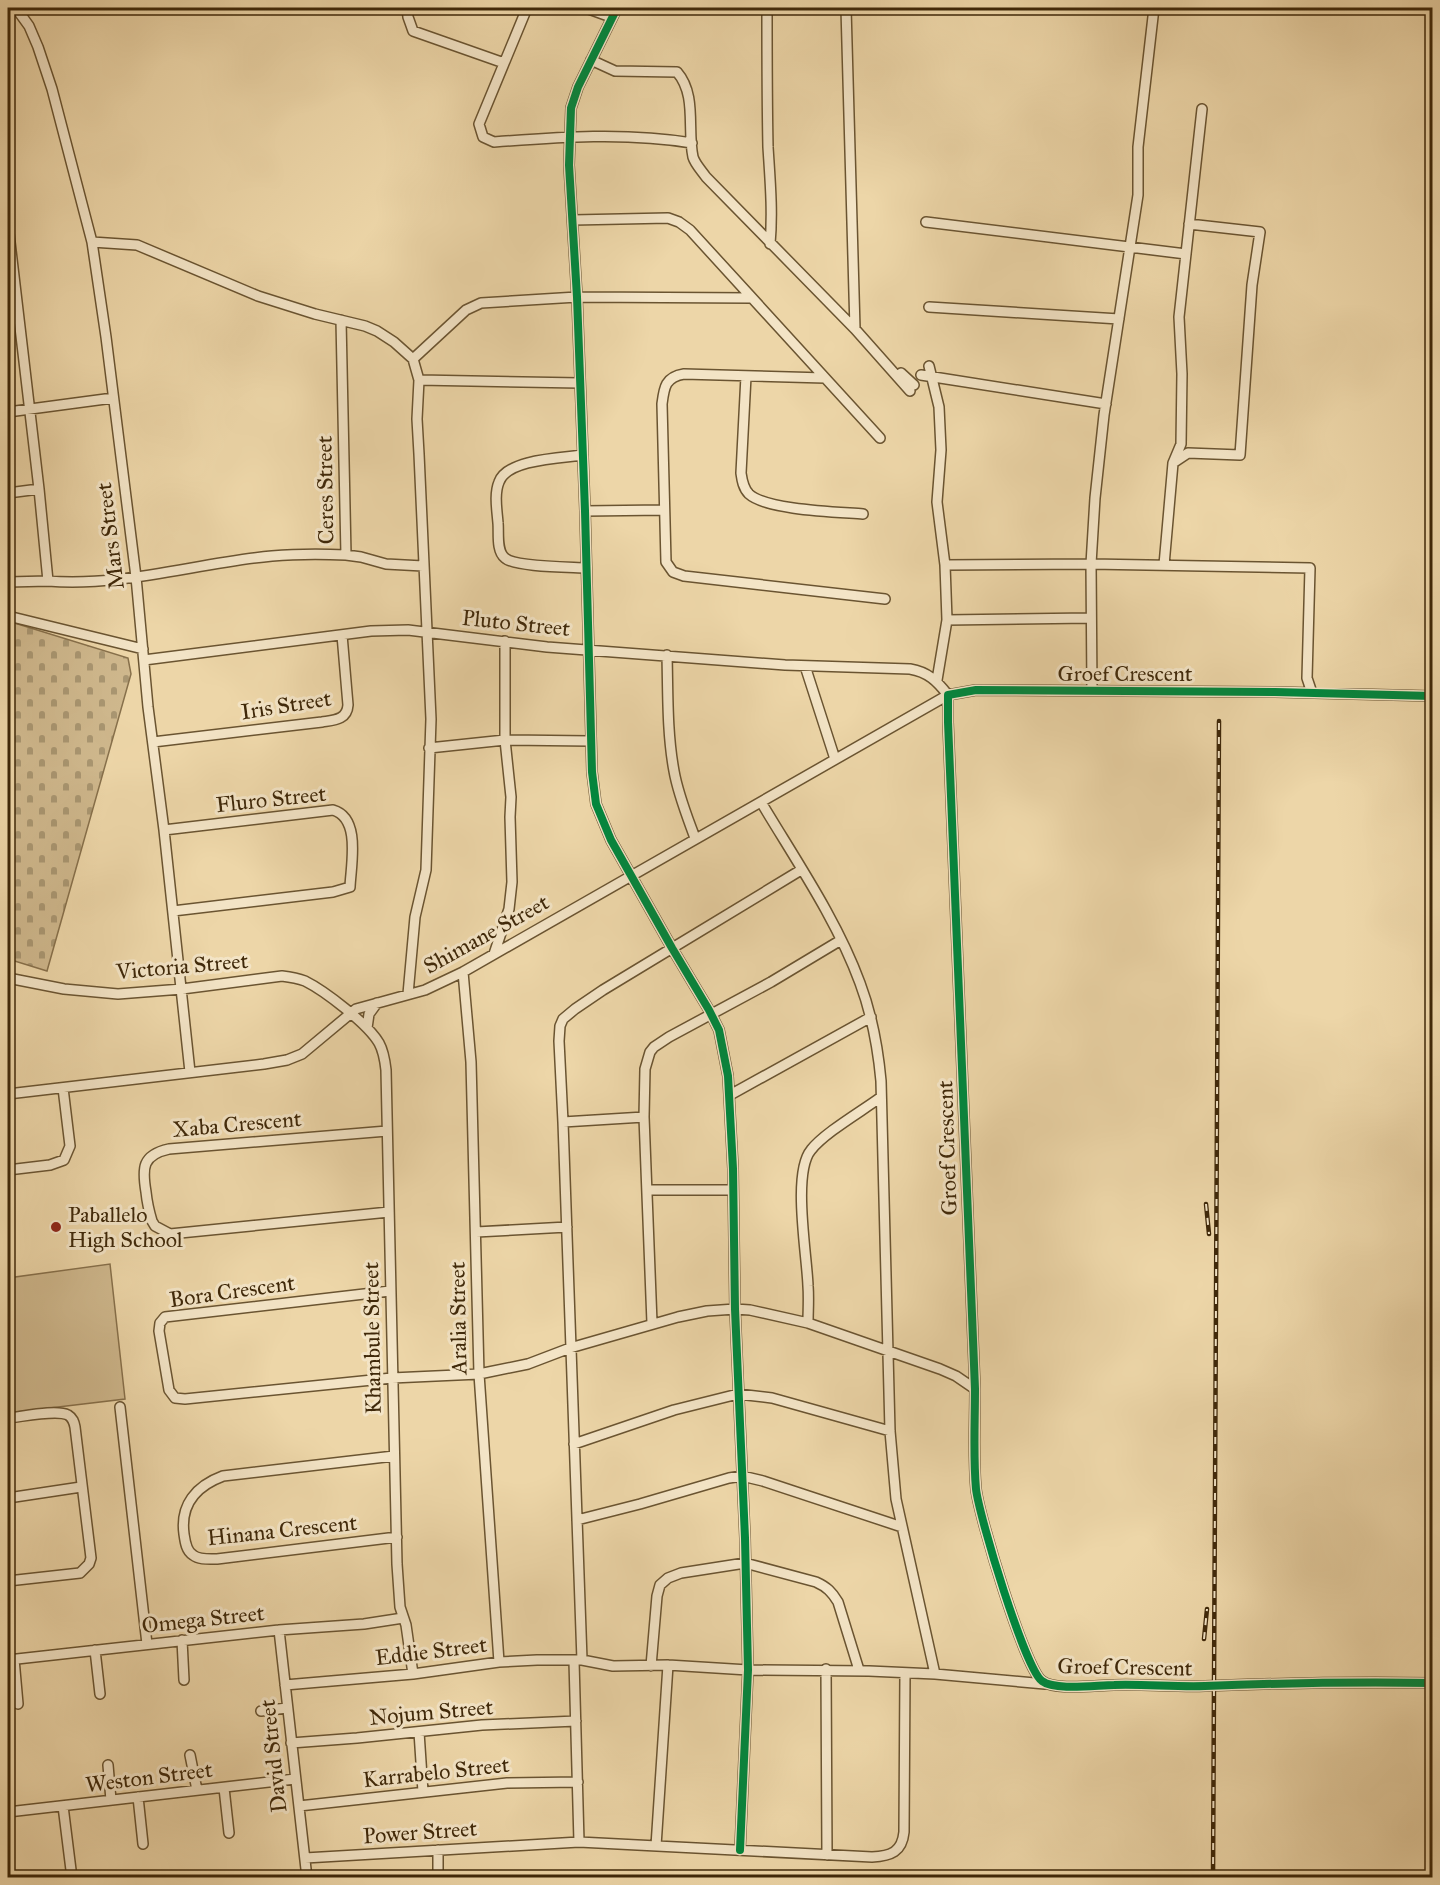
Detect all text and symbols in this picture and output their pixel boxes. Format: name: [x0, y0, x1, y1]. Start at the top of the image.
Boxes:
street label: Ceres Street: [311, 435, 339, 545]
street label: Mars Street: [90, 481, 130, 591]
street label: Pluto Street: [461, 604, 572, 642]
street label: Groef Crescent: [1057, 660, 1193, 687]
street label: Iris Street: [239, 685, 333, 725]
street label: Fluro Street: [215, 780, 328, 818]
street label: Shimane Street: [419, 888, 554, 980]
street label: Victoria Street: [114, 947, 249, 985]
street label: Groef Crescent: [931, 1080, 963, 1216]
street label: Xaba Crescent: [171, 1105, 303, 1143]
place label: Paballelo High School: [68, 1201, 183, 1253]
marker: Paballelo High School: [49, 1220, 63, 1234]
street label: Khambule Street: [357, 1261, 387, 1414]
street label: Aralia Street: [444, 1261, 473, 1376]
street label: Bora Crescent: [168, 1269, 297, 1313]
street label: Hinana Crescent: [206, 1509, 358, 1551]
street label: Omega Street: [140, 1599, 266, 1639]
street label: Eddie Street: [374, 1631, 489, 1671]
street label: Groef Crescent: [1057, 1652, 1193, 1682]
street label: Nojum Street: [368, 1693, 494, 1731]
street label: David Street: [254, 1698, 292, 1814]
street label: Karrabelo Street: [361, 1751, 511, 1793]
street label: Weston Street: [84, 1756, 214, 1798]
street label: Power Street: [362, 1815, 478, 1849]

